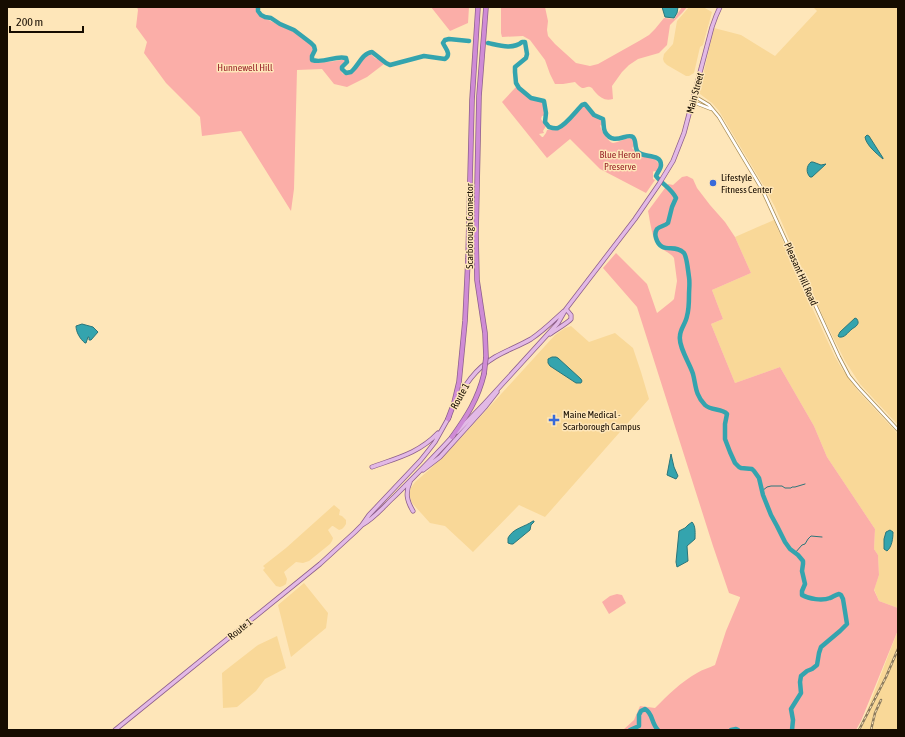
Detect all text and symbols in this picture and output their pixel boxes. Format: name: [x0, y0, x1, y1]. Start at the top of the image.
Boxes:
scale bar: [10, 8, 83, 34]
text: 200 m: [16, 15, 43, 29]
park label: Hunnewell Hill: [217, 62, 273, 73]
street label: Main Street: [684, 71, 706, 115]
park label: Blue Heron Preserve: [600, 149, 641, 172]
place label: Lifestyle Fitness Center: [721, 172, 773, 195]
marker: Lifestyle Fitness Center: [708, 178, 718, 188]
street label: Scarborough Connector: [464, 182, 475, 269]
street label: Pleasant Hill Road: [782, 241, 820, 307]
street label: Route 1: [448, 381, 472, 411]
place label: Maine Medical - Scarborough Campus: [563, 409, 641, 432]
marker: Maine Medical - Scarborough Campus: [548, 414, 560, 426]
street label: Route 1: [226, 616, 255, 642]

